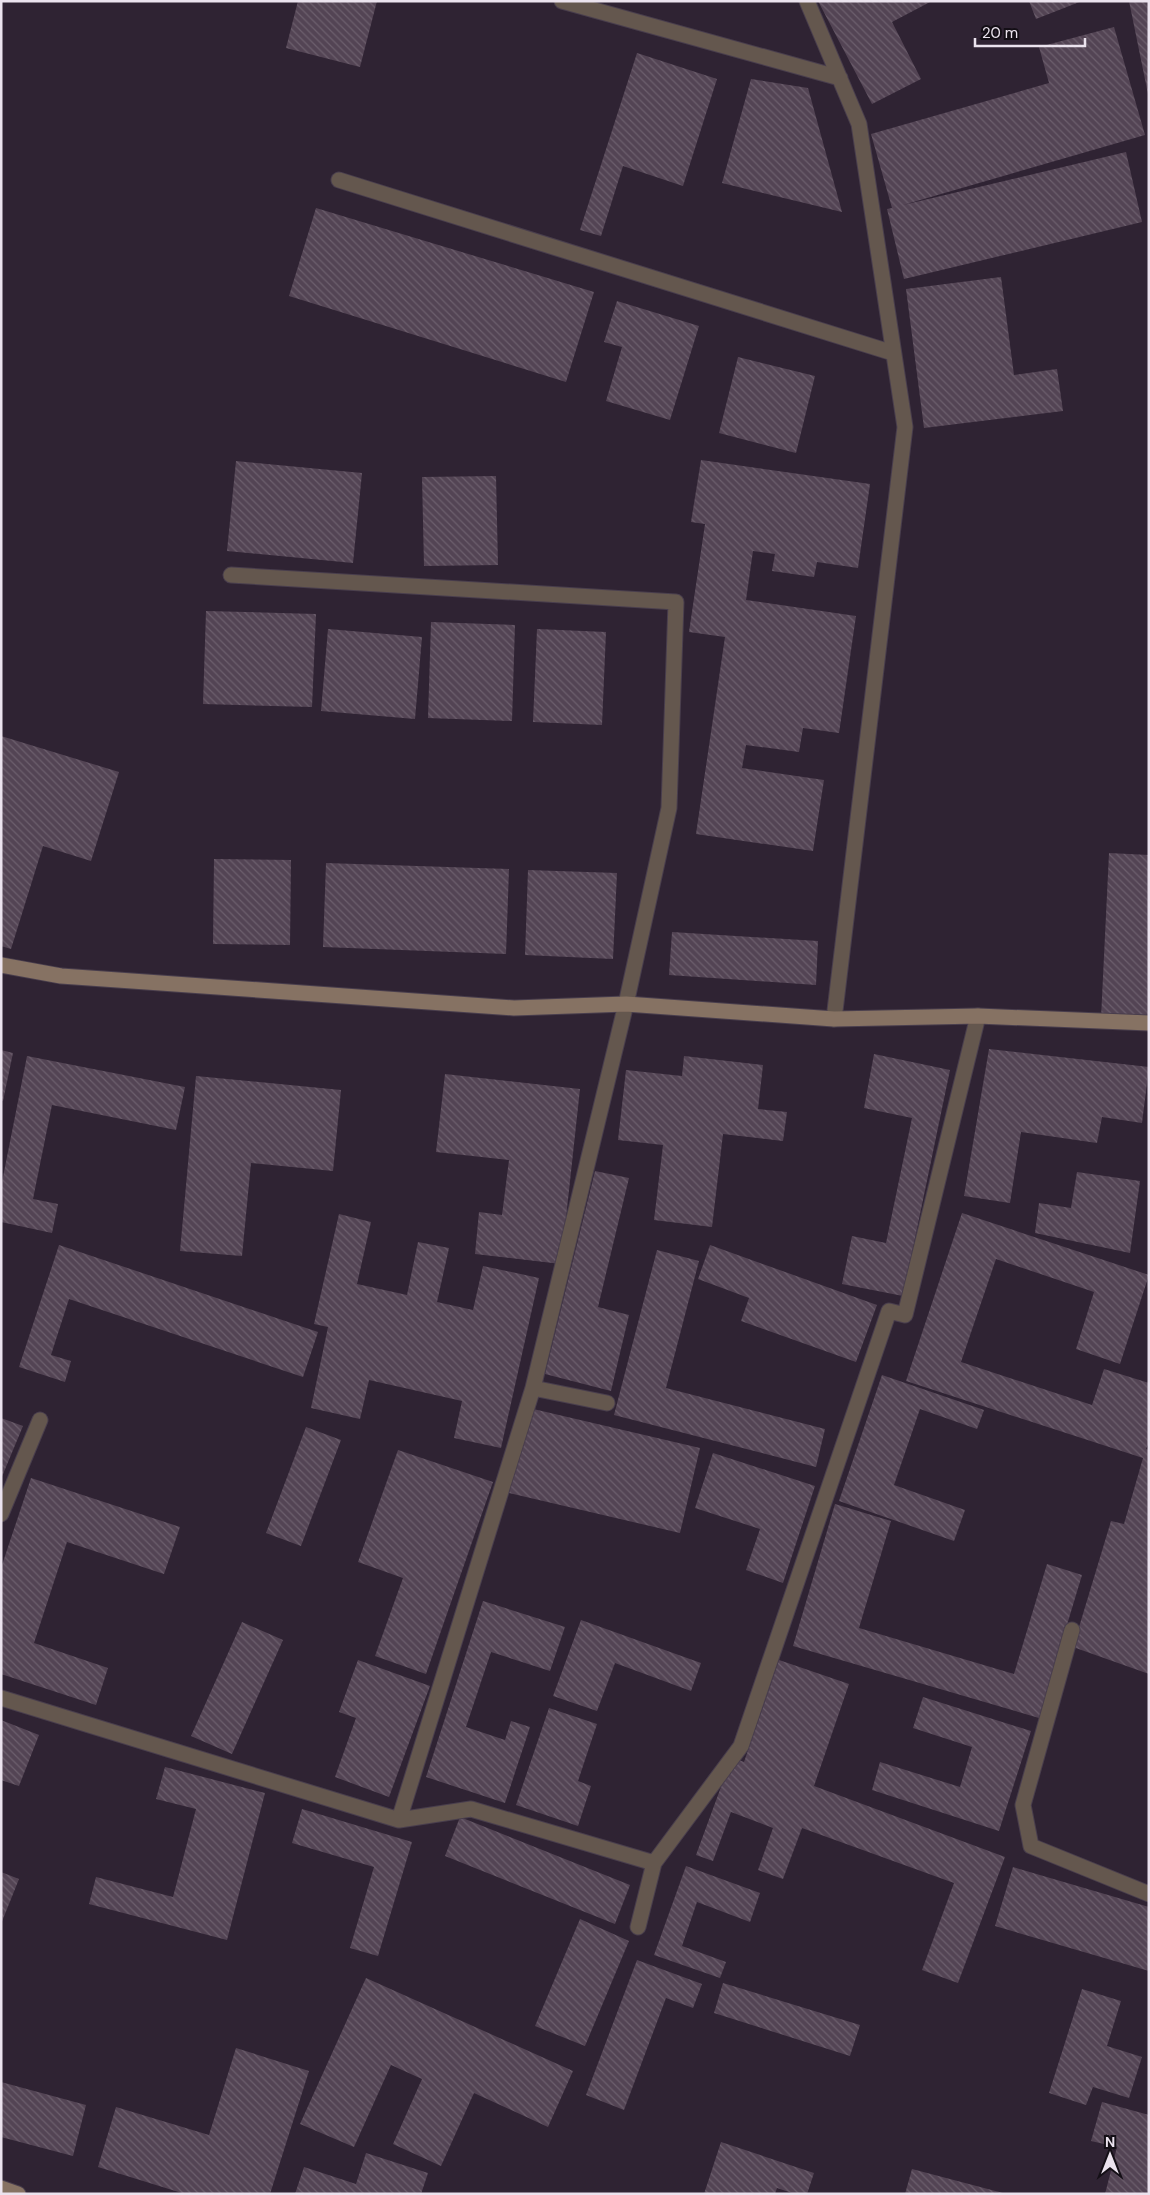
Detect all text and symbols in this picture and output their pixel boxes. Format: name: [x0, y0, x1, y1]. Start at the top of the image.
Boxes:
scale bar: [975, 15, 1085, 47]
text: 20 m: [982, 23, 1018, 43]
north arrow: [1085, 2130, 1135, 2180]
text: N: [1105, 2133, 1115, 2151]

